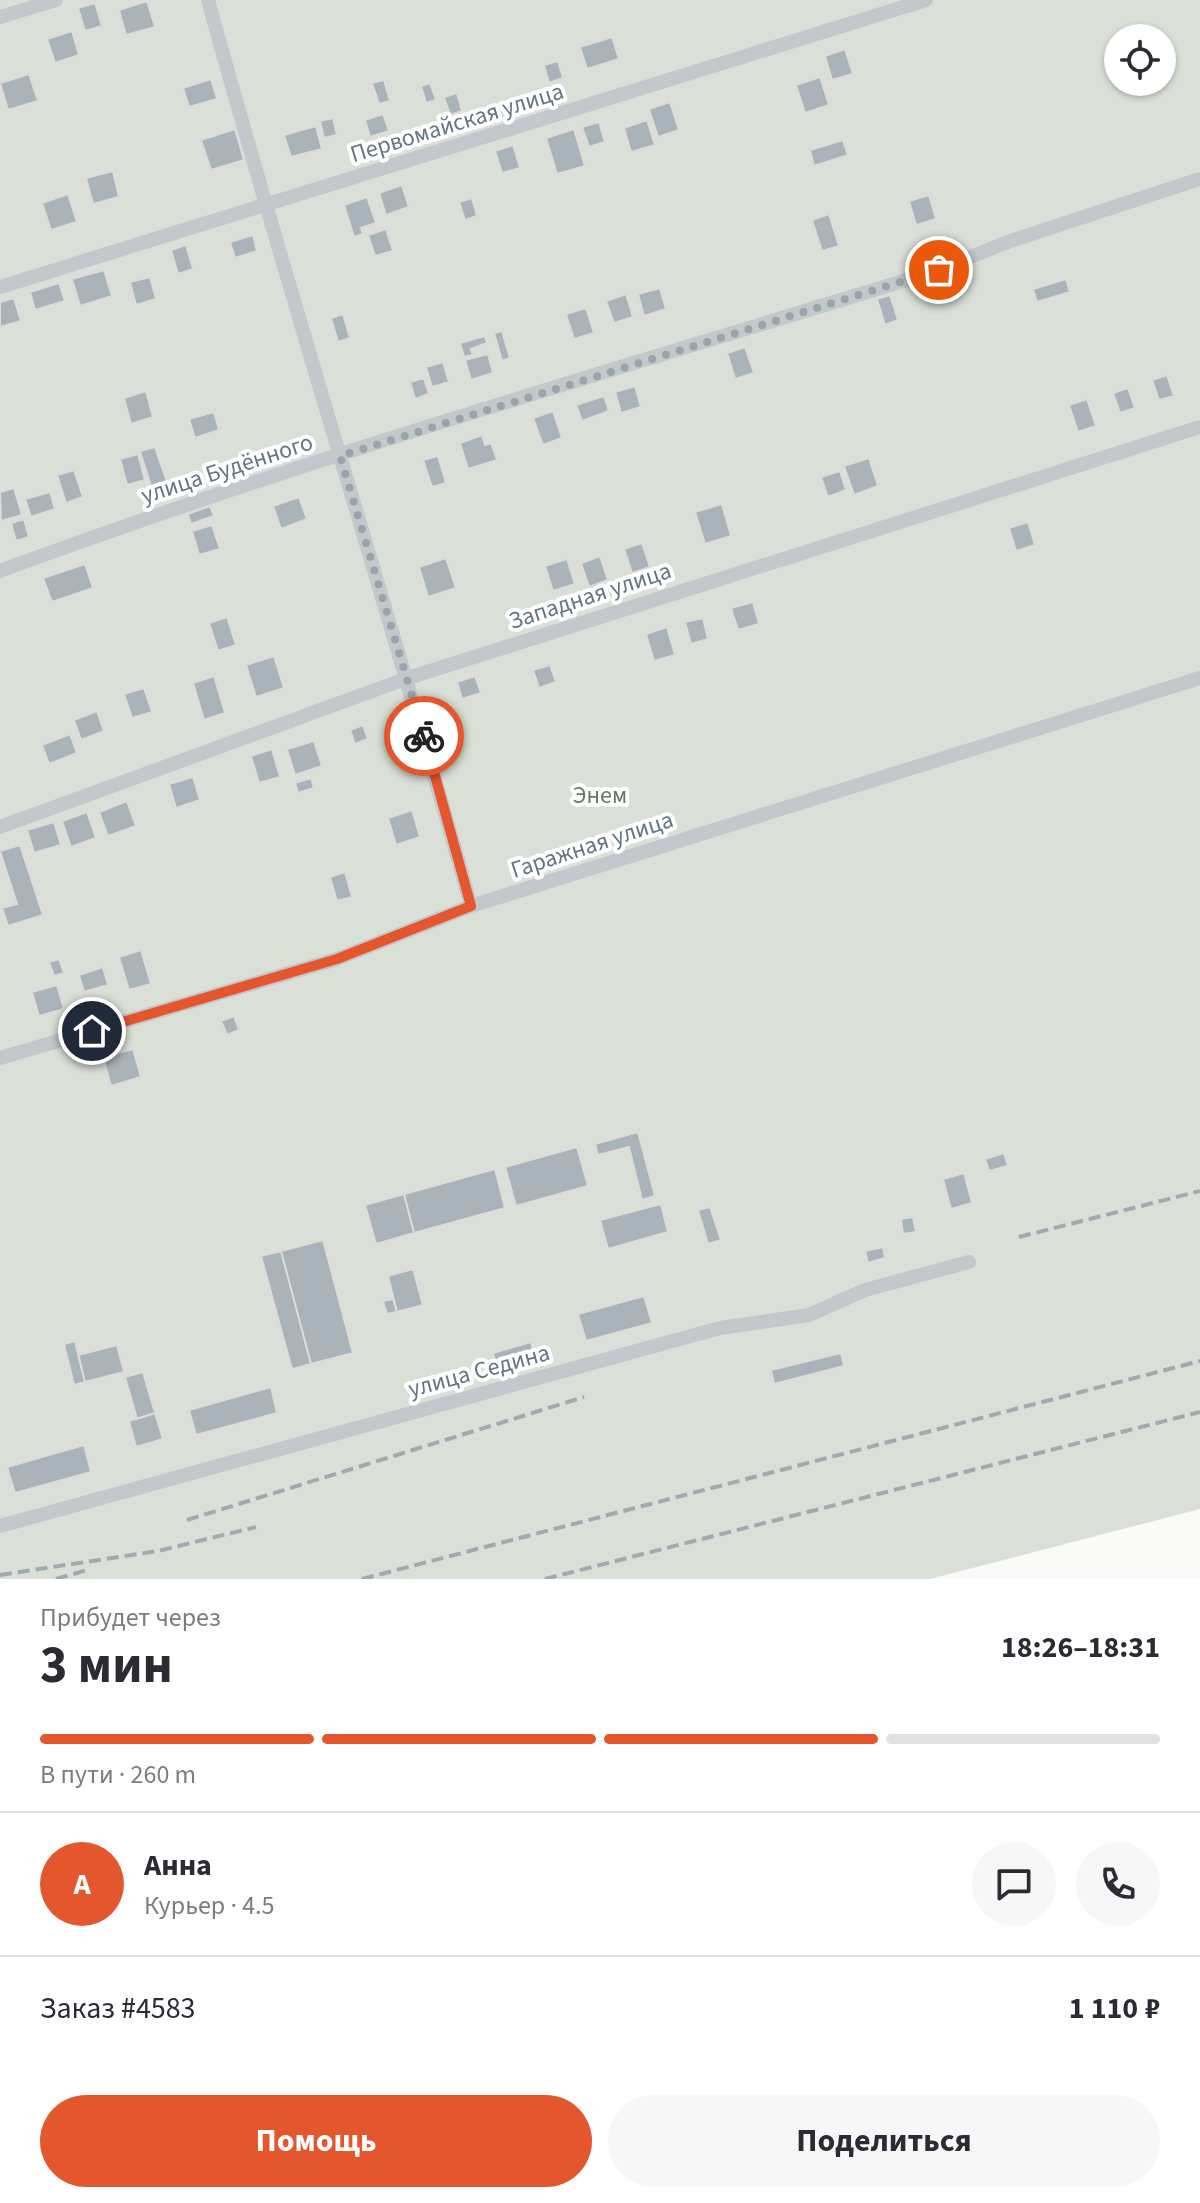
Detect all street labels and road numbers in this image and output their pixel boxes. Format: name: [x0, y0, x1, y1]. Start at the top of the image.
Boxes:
street label: Первомайская улица: [346, 74, 568, 172]
street label: улица Будённого: [137, 425, 317, 513]
street label: Западная улица: [504, 553, 676, 639]
street label: Гаражная улица: [506, 802, 678, 888]
street label: улица Седина: [404, 1335, 554, 1407]

